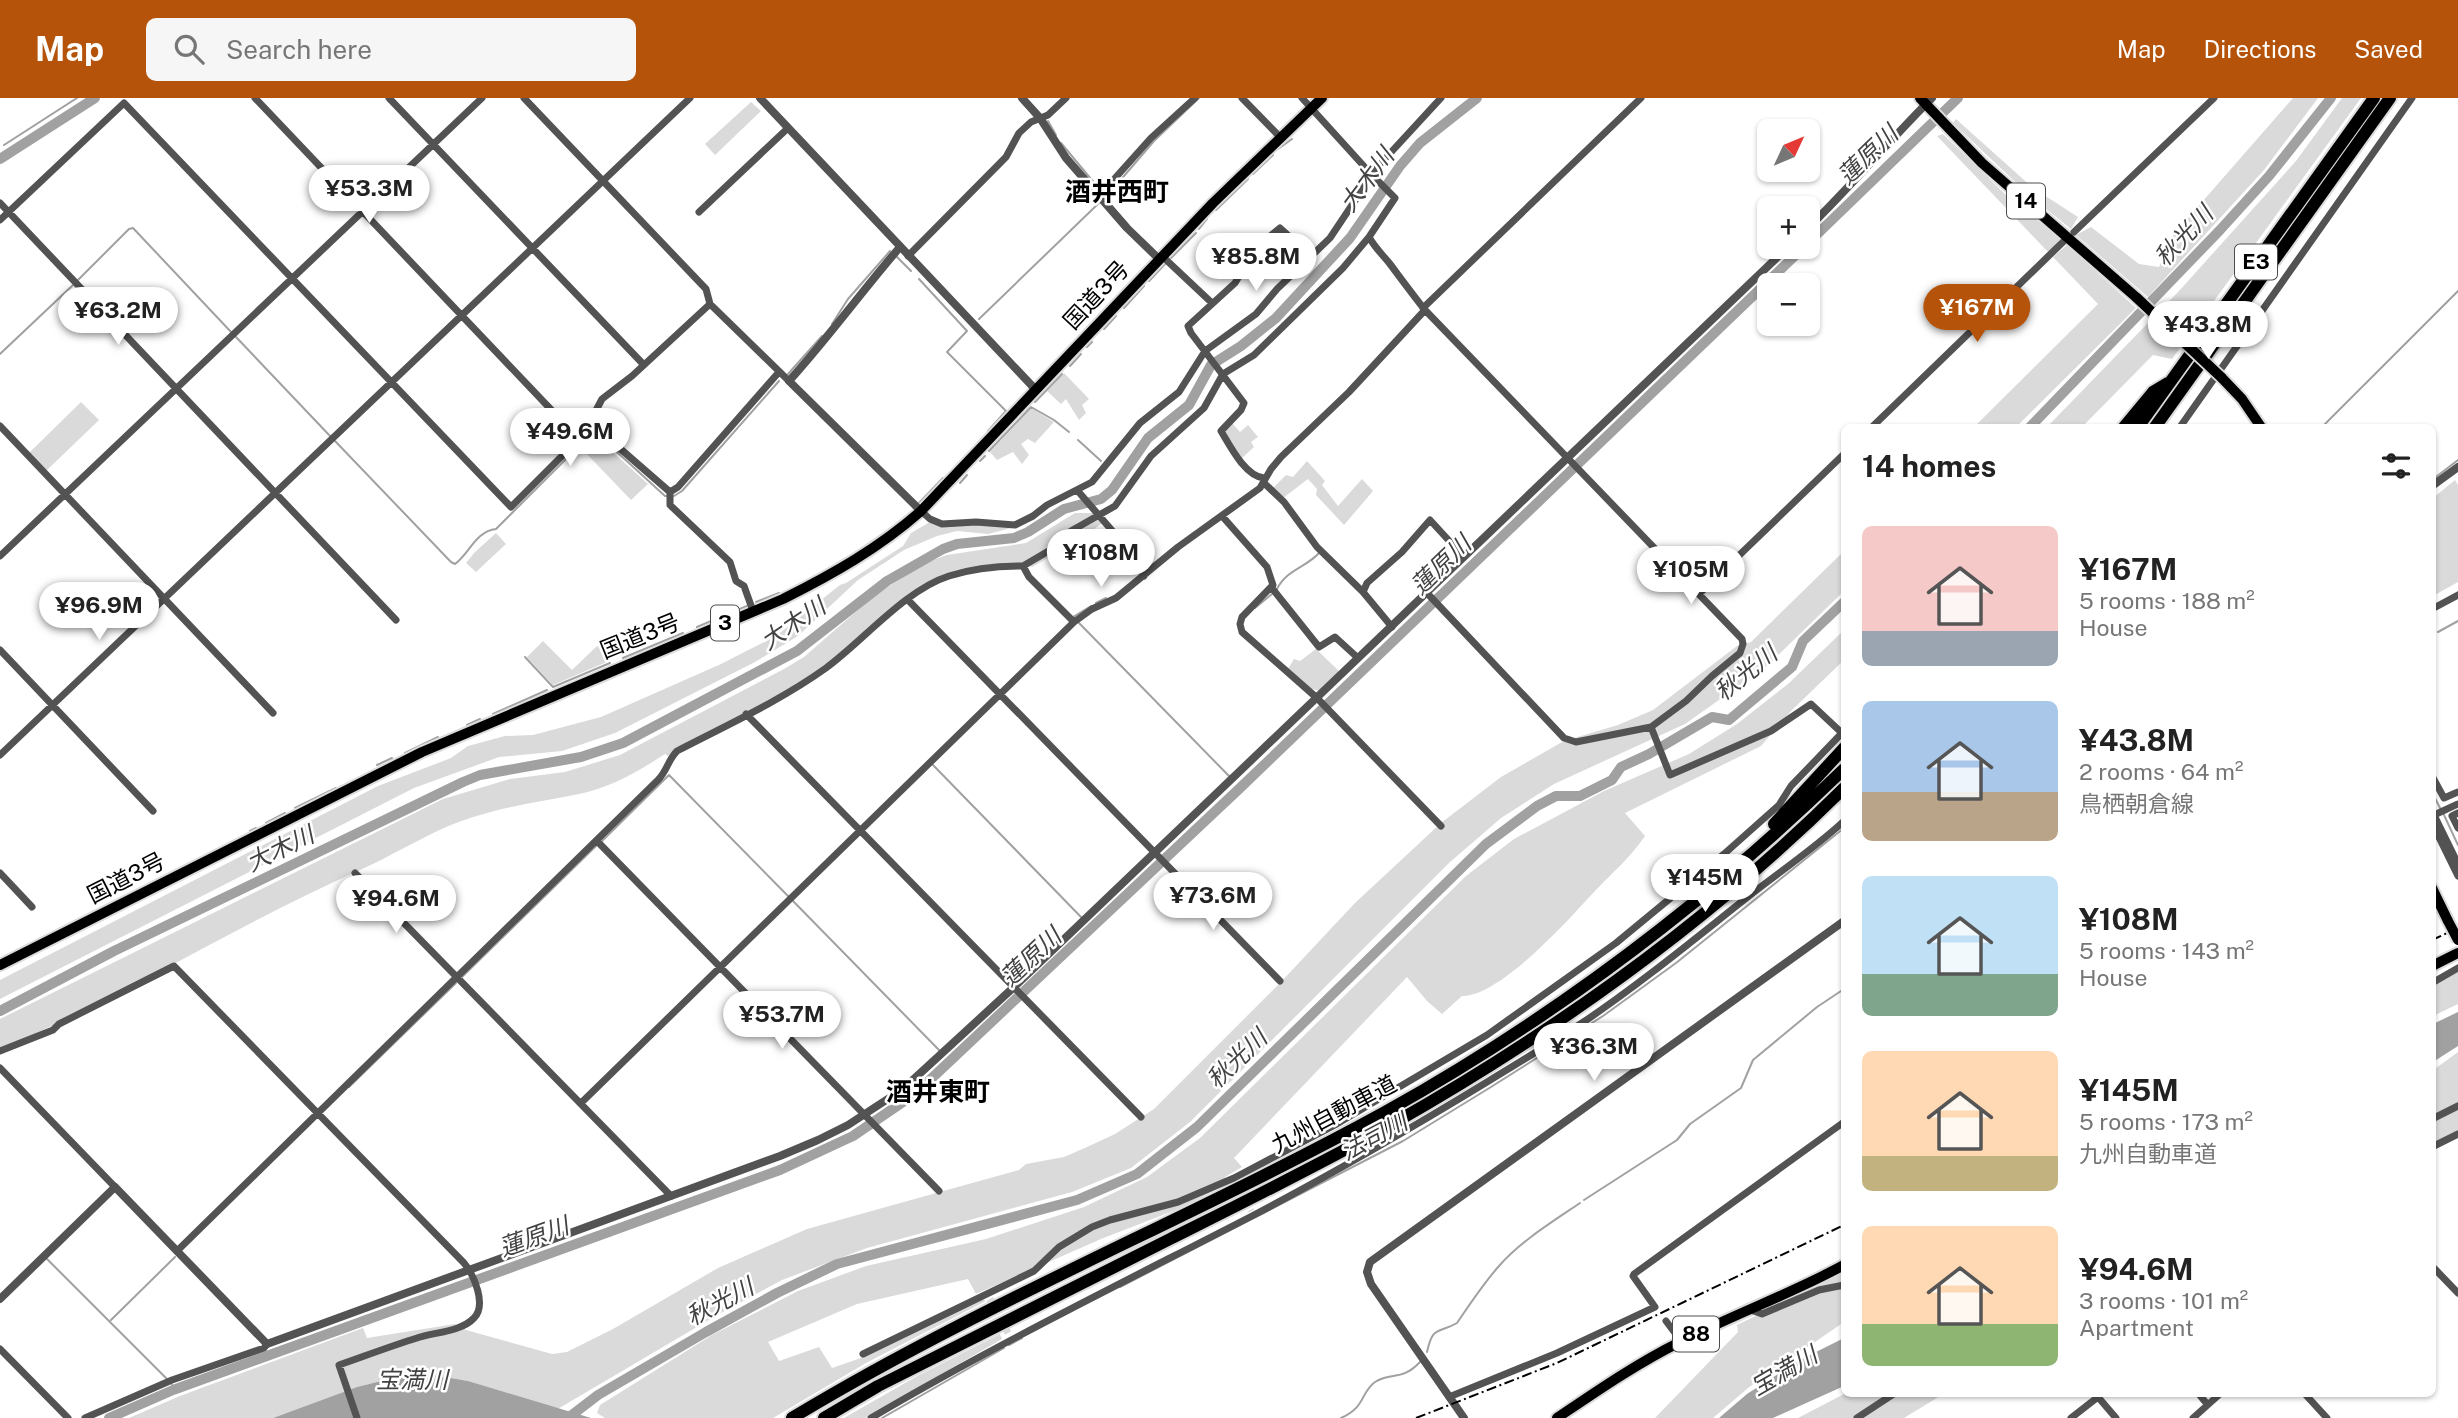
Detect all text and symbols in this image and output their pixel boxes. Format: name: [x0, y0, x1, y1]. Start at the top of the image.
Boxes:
search box: [146, 18, 636, 81]
text: Map: [35, 30, 104, 68]
icon: search: [170, 30, 208, 68]
text: Search here: [226, 34, 372, 65]
text: Map: [2117, 35, 2166, 63]
text: Directions: [2204, 35, 2316, 63]
text: Saved: [2354, 35, 2423, 63]
water label: 蓮原川: [1832, 117, 1905, 189]
north arrow: [1757, 119, 1820, 182]
map controls: [1757, 119, 1820, 336]
water label: 大木川: [1333, 140, 1401, 217]
pin: ¥53.3M: [312, 166, 426, 225]
text: ¥53.3M: [325, 174, 413, 201]
district label: 酒井西町: [1065, 176, 1169, 207]
road number: 14: [2007, 184, 2045, 218]
button: +: [1757, 196, 1820, 259]
water label: 秋光川: [2148, 197, 2220, 271]
pin: ¥85.8M: [1199, 234, 1313, 293]
text: ¥85.8M: [1212, 242, 1300, 269]
road number: E3: [2235, 244, 2277, 280]
street label: 国道3号: [1057, 255, 1134, 334]
button: −: [1757, 273, 1820, 336]
pin: ¥167M: [1928, 285, 2026, 344]
pin: ¥63.2M: [61, 288, 175, 347]
text: ¥167M: [1939, 293, 2015, 320]
text: ¥63.2M: [74, 296, 162, 323]
pin: ¥43.8M: [2151, 302, 2265, 361]
text: ¥43.8M: [2164, 310, 2252, 337]
pin: ¥49.6M: [513, 408, 627, 468]
text: ¥49.6M: [526, 417, 614, 444]
icon: filters: [2377, 447, 2415, 485]
text: 14 homes: [1862, 448, 1996, 484]
water label: 蓮原川: [1405, 527, 1478, 599]
pin: ¥108M: [1052, 530, 1150, 589]
text: ¥108M: [1063, 538, 1139, 565]
pin: ¥105M: [1642, 546, 1740, 606]
text: ¥167M: [2079, 551, 2177, 587]
icon: home: [1918, 554, 2002, 638]
text: ¥105M: [1653, 555, 1729, 582]
pin: ¥96.9M: [42, 582, 156, 642]
text: 5 rooms · 188 m²: [2079, 587, 2255, 614]
water label: 大木川: [755, 590, 833, 655]
text: ¥96.9M: [55, 591, 143, 618]
road number: 3: [711, 606, 739, 640]
street label: 国道3号: [596, 607, 684, 664]
text: House: [2079, 614, 2147, 641]
water label: 秋光川: [1709, 637, 1784, 706]
text: ¥43.8M: [2079, 722, 2194, 758]
icon: home: [1918, 729, 2002, 813]
text: 2 rooms · 64 m²: [2079, 758, 2243, 785]
text: 鳥栖朝倉線: [2079, 790, 2194, 817]
water label: 大木川: [241, 818, 321, 876]
street label: 国道3号: [82, 847, 169, 909]
pin: ¥145M: [1656, 854, 1754, 914]
text: ¥145M: [1667, 863, 1743, 890]
pin: ¥73.6M: [1156, 872, 1270, 932]
pin: ¥94.6M: [339, 876, 453, 935]
text: ¥73.6M: [1169, 881, 1257, 908]
text: ¥94.6M: [352, 884, 440, 911]
text: ¥108M: [2079, 901, 2179, 937]
icon: home: [1918, 904, 2002, 988]
water label: 蓮原川: [994, 919, 1068, 991]
text: 5 rooms · 143 m²: [2079, 937, 2254, 964]
text: House: [2079, 964, 2147, 991]
pin: ¥53.7M: [725, 992, 839, 1051]
text: ¥53.7M: [739, 1000, 825, 1027]
water label: 秋光川: [1201, 1021, 1274, 1093]
pin: ¥36.3M: [1537, 1024, 1651, 1083]
text: ¥36.3M: [1550, 1032, 1638, 1059]
street label: 九州自動車道: [1267, 1069, 1401, 1158]
text: ¥145M: [2079, 1072, 2179, 1108]
district label: 酒井東町: [886, 1076, 990, 1107]
icon: home: [1918, 1079, 2002, 1163]
water label: 法司川: [1335, 1105, 1415, 1165]
text: 5 rooms · 173 m²: [2079, 1108, 2253, 1135]
text: 九州自動車道: [2079, 1140, 2217, 1167]
water label: 蓮原川: [495, 1210, 575, 1262]
text: ¥94.6M: [2079, 1251, 2194, 1287]
icon: home: [1918, 1254, 2002, 1338]
water label: 秋光川: [681, 1270, 761, 1330]
text: 3 rooms · 101 m²: [2079, 1287, 2248, 1314]
text: Apartment: [2079, 1314, 2194, 1341]
road number: 88: [1673, 1316, 1719, 1352]
water label: 宝満川: [1745, 1339, 1824, 1400]
water label: 宝満川: [376, 1365, 451, 1393]

